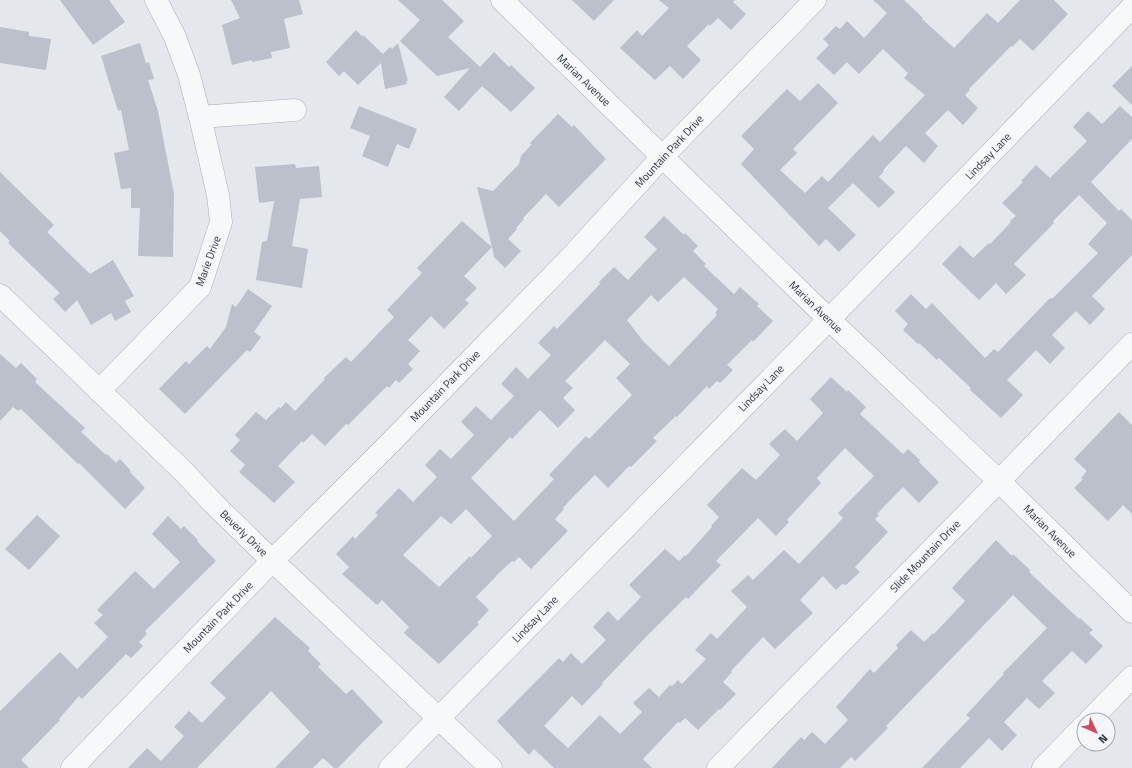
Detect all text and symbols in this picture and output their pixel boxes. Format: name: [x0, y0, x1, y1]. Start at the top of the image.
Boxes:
street label: Marian Avenue: [554, 50, 615, 110]
street label: Mountain Park Drive: [631, 111, 707, 191]
street label: Lindsay Lane: [961, 129, 1015, 183]
street label: Marie Drive: [191, 233, 225, 289]
street label: Marian Avenue: [786, 277, 847, 337]
street label: Mountain Park Drive: [406, 346, 484, 425]
street label: Lindsay Lane: [734, 361, 788, 415]
street label: Marian Avenue: [1020, 501, 1080, 561]
street label: Beverly Drive: [216, 506, 272, 560]
street label: Slide Mountain Drive: [886, 516, 964, 596]
street label: Mountain Park Drive: [179, 577, 257, 656]
street label: Lindsay Lane: [508, 592, 562, 646]
north arrow: [1076, 712, 1116, 752]
text: N: [1095, 731, 1112, 747]

